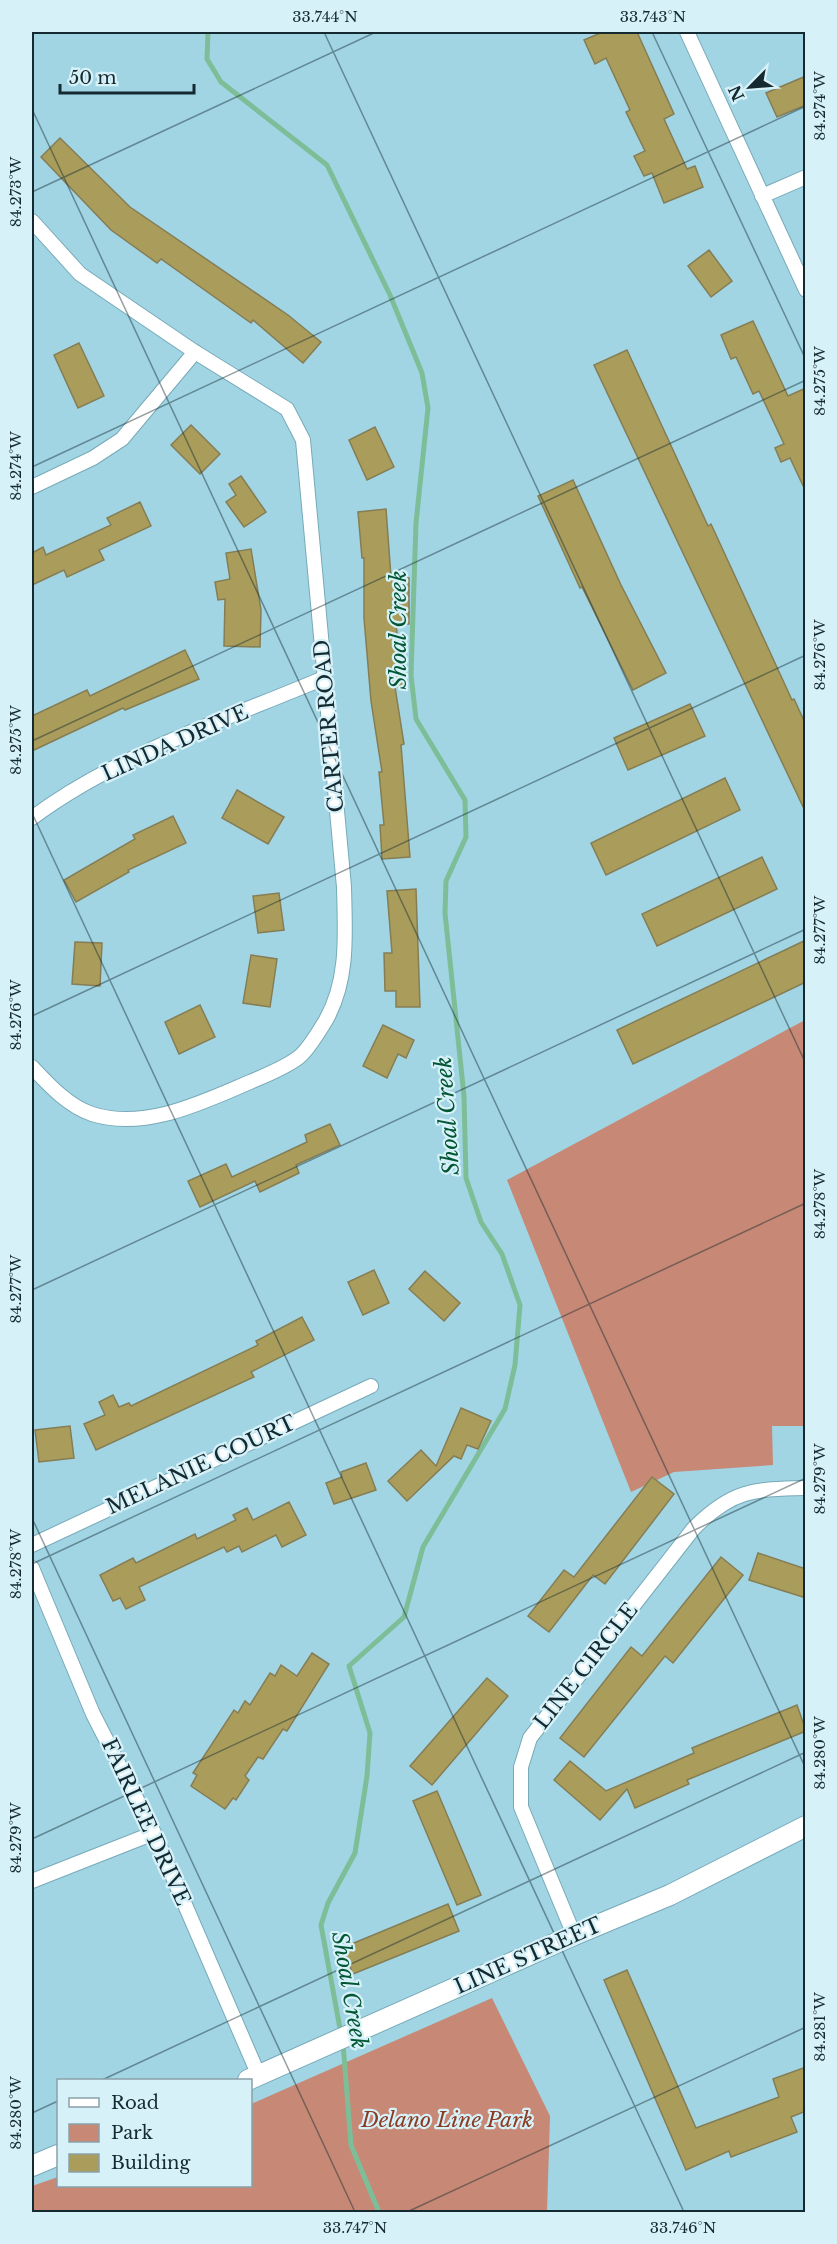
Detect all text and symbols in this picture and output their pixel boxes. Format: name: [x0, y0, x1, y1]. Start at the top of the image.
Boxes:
text: 33.744°N: [292, 7, 358, 26]
text: 33.743°N: [620, 7, 686, 26]
scale bar: [60, 57, 194, 95]
north arrow: [720, 57, 780, 117]
text: 50 m: [69, 67, 117, 89]
text: 84.274°W: [810, 71, 829, 141]
text: N: [724, 82, 749, 104]
text: 84.273°W: [6, 156, 25, 227]
text: 84.275°W: [810, 346, 829, 416]
text: 84.274°W: [6, 431, 25, 501]
water label: Shoal Creek: [385, 571, 412, 689]
text: 84.276°W: [810, 619, 829, 691]
street label: CARTER ROAD: [308, 639, 350, 813]
street label: LINDA DRIVE: [98, 699, 252, 787]
text: 84.275°W: [6, 705, 25, 775]
text: 84.277°W: [810, 895, 829, 964]
text: 84.276°W: [6, 979, 25, 1051]
water label: Shoal Creek: [430, 1056, 465, 1176]
text: 84.278°W: [810, 1168, 829, 1239]
text: 84.277°W: [6, 1254, 25, 1323]
street label: MELANIE COURT: [102, 1410, 300, 1520]
text: 84.279°W: [810, 1443, 829, 1515]
text: 84.278°W: [6, 1528, 25, 1599]
street label: LINE CIRCLE: [529, 1598, 643, 1734]
text: 84.280°W: [810, 1716, 829, 1790]
street label: FAIRLEE DRIVE: [96, 1734, 196, 1910]
text: 84.279°W: [6, 1802, 25, 1874]
street label: LINE STREET: [450, 1912, 606, 2000]
water label: Shoal Creek: [326, 1929, 373, 2051]
text: 84.281°W: [810, 1992, 829, 2062]
text: 84.280°W: [6, 2076, 25, 2150]
legend: [57, 2079, 252, 2187]
text: Road: [111, 2092, 159, 2114]
park label: Delano Line Park: [360, 2107, 533, 2133]
text: Park: [111, 2122, 153, 2144]
text: Building: [111, 2152, 190, 2174]
text: 33.747°N: [323, 2218, 387, 2237]
text: 33.746°N: [650, 2218, 716, 2237]

